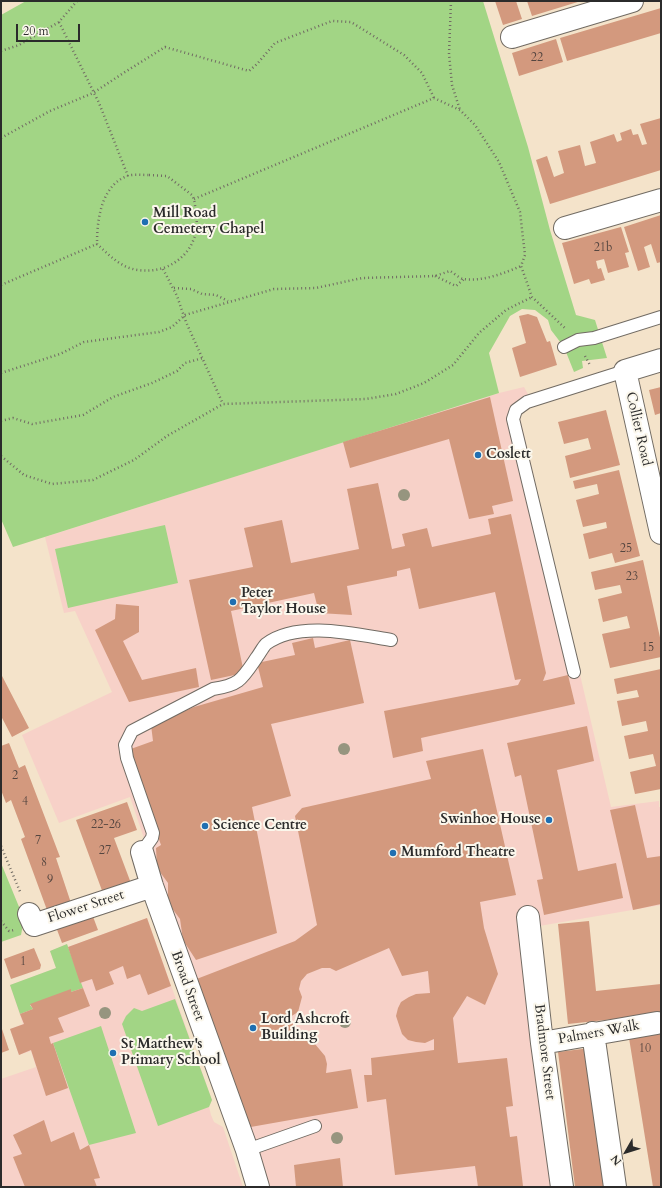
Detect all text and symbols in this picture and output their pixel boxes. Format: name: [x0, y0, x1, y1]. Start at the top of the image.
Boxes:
scale bar: [18, 16, 82, 42]
text: 20 m: [23, 23, 49, 39]
house number: 22: [531, 51, 543, 65]
place label: Mill Road Cemetery Chapel: [153, 206, 264, 238]
marker: Mill Road Cemetery Chapel: [140, 217, 150, 227]
house number: 21b: [594, 241, 612, 255]
street label: Collier Road: [621, 390, 655, 468]
place label: Coslett: [486, 447, 531, 463]
marker: Coslett: [473, 450, 483, 460]
house number: 25: [620, 542, 632, 556]
house number: 23: [626, 570, 638, 584]
place label: Peter Taylor House: [241, 586, 326, 618]
marker: Peter Taylor House: [228, 597, 238, 607]
house number: 15: [642, 641, 654, 655]
house number: 2: [12, 769, 18, 783]
house number: 4: [22, 795, 28, 809]
place label: Swinhoe House: [440, 812, 541, 828]
marker: Swinhoe House: [544, 815, 554, 825]
house number: 22-26: [91, 818, 121, 832]
place label: Science Centre: [213, 818, 307, 834]
marker: Science Centre: [200, 821, 210, 831]
house number: 7: [35, 834, 41, 848]
house number: 27: [99, 844, 111, 858]
place label: Mumford Theatre: [401, 845, 515, 861]
marker: Mumford Theatre: [388, 848, 398, 858]
house number: 8: [41, 856, 47, 870]
house number: 9: [47, 873, 53, 887]
street label: Flower Street: [46, 887, 126, 927]
street label: Broad Street: [167, 949, 207, 1023]
house number: 1: [20, 955, 26, 969]
street label: Bradmore Street: [530, 1003, 558, 1101]
place label: Lord Ashcroft Building: [261, 1012, 349, 1044]
street label: Palmers Walk: [557, 1018, 641, 1048]
marker: Lord Ashcroft Building: [248, 1023, 258, 1033]
place label: St Matthew's Primary School: [121, 1037, 221, 1070]
house number: 10: [639, 1042, 651, 1056]
marker: St Matthew's Primary School: [108, 1048, 118, 1058]
north arrow: [606, 1132, 646, 1172]
text: N: [607, 1151, 625, 1168]

